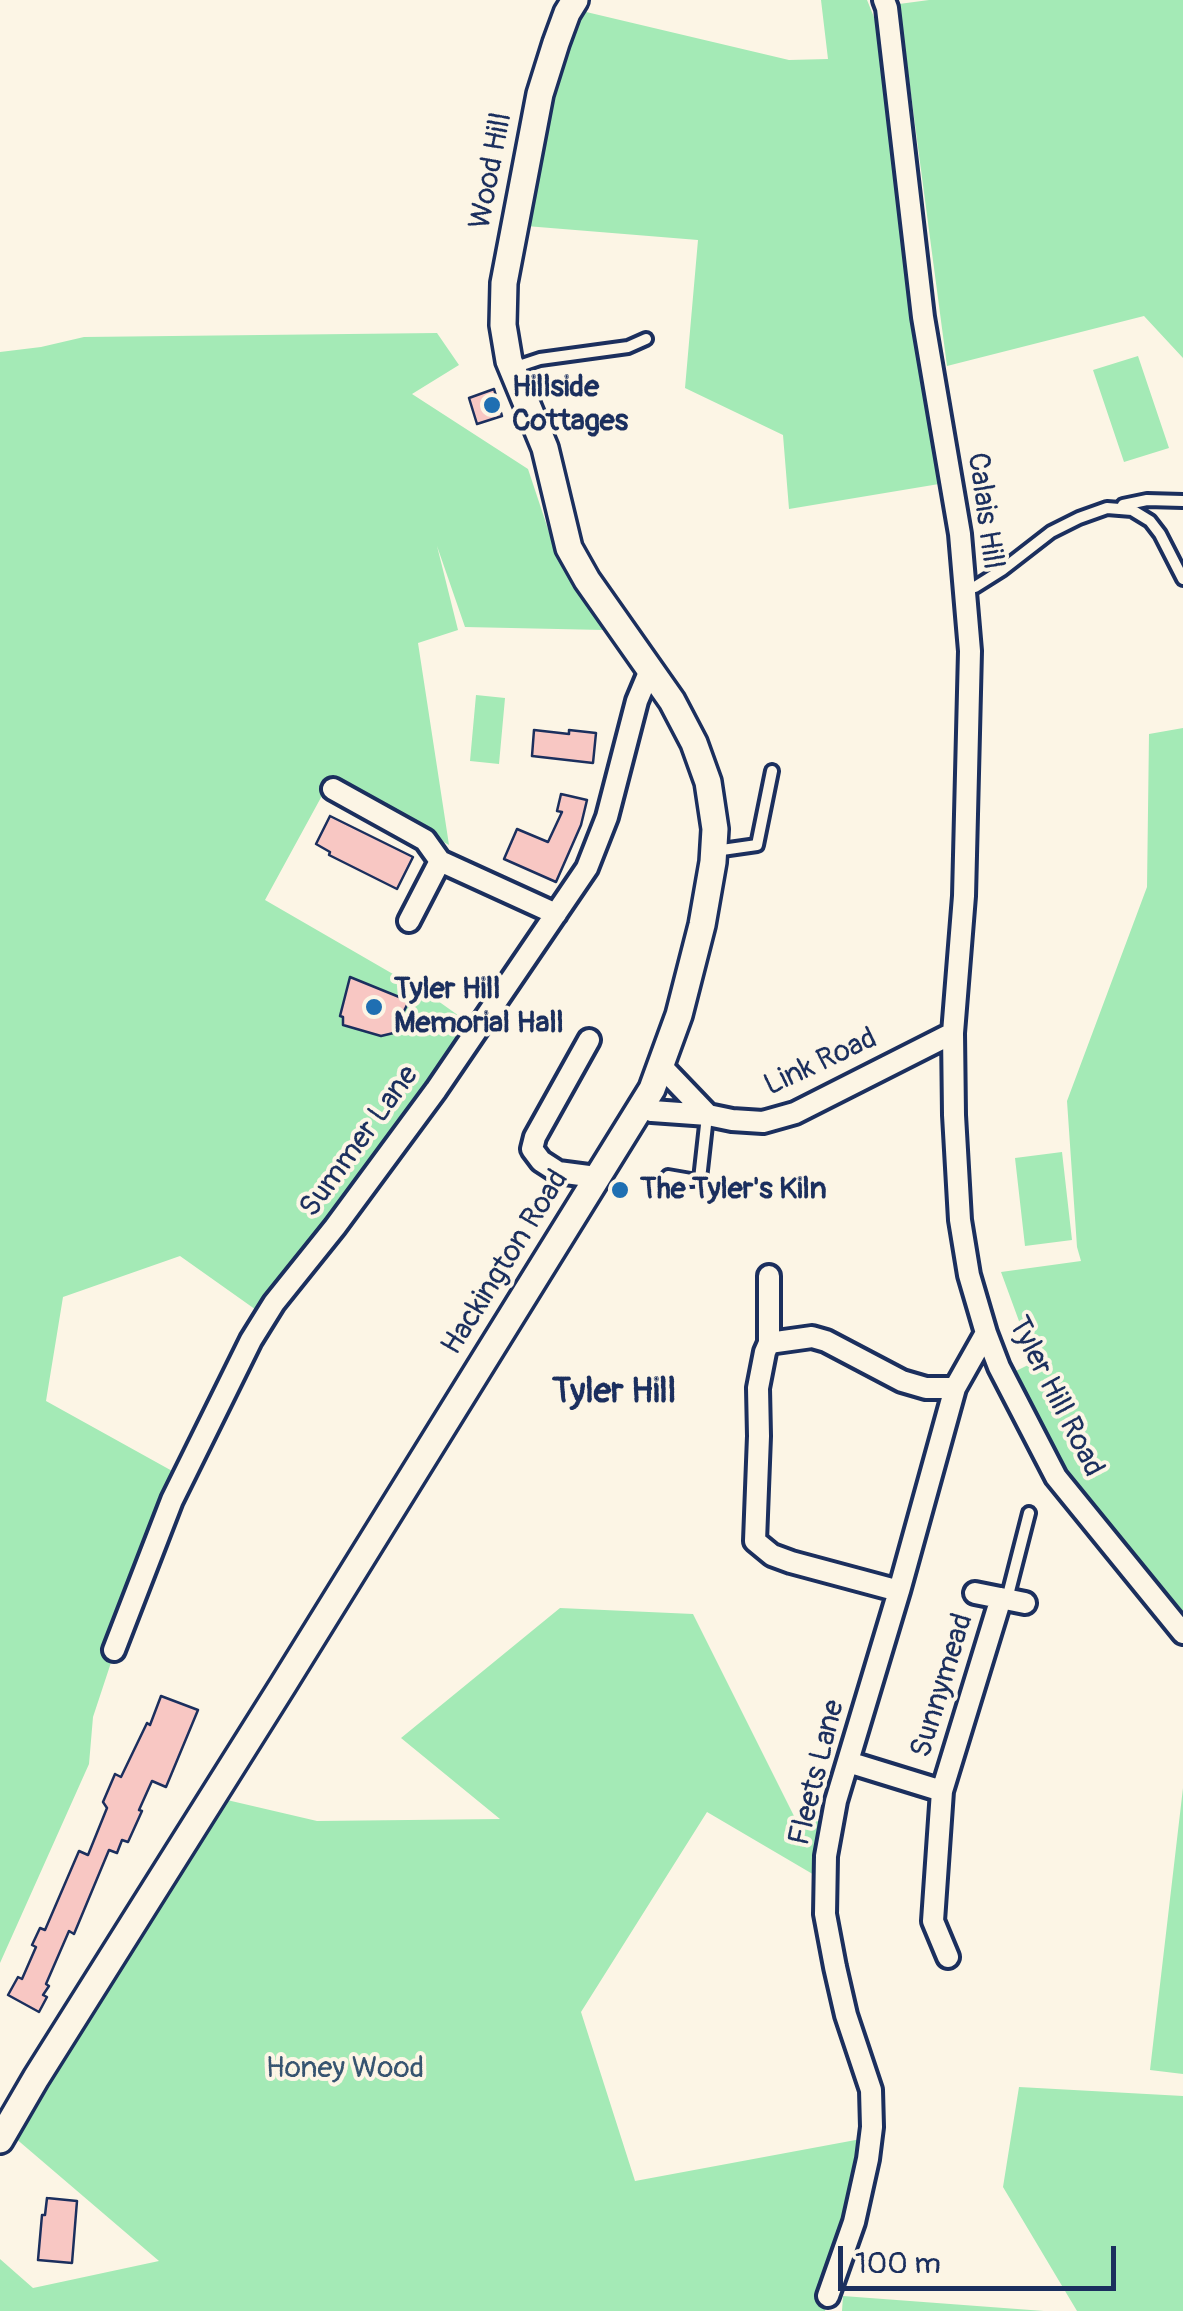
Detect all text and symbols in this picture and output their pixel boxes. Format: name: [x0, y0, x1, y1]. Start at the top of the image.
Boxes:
street label: Wood Hill: [463, 110, 521, 232]
place label: Hillside Cottages: [512, 370, 628, 440]
marker: Hillside Cottages: [481, 394, 503, 416]
street label: Calais Hill: [958, 450, 1010, 572]
place label: Tyler Hill Memorial Hall: [394, 972, 564, 1042]
marker: Tyler Hill Memorial Hall: [363, 996, 385, 1018]
street label: Link Road: [759, 1021, 883, 1105]
street label: Summer Lane: [293, 1059, 427, 1225]
street label: Hackington Road: [435, 1164, 577, 1362]
place label: The Tyler's Kiln: [640, 1172, 827, 1208]
marker: The Tyler's Kiln: [609, 1179, 631, 1201]
street label: Tyler Hill Road: [999, 1311, 1111, 1483]
district label: Tyler Hill: [552, 1372, 676, 1414]
street label: Sunnymead: [904, 1610, 982, 1762]
street label: Fleets Lane: [783, 1697, 853, 1849]
park label: Honey Wood: [266, 2051, 424, 2087]
scale bar: [843, 2226, 1120, 2288]
text: 100 m: [855, 2245, 941, 2282]

